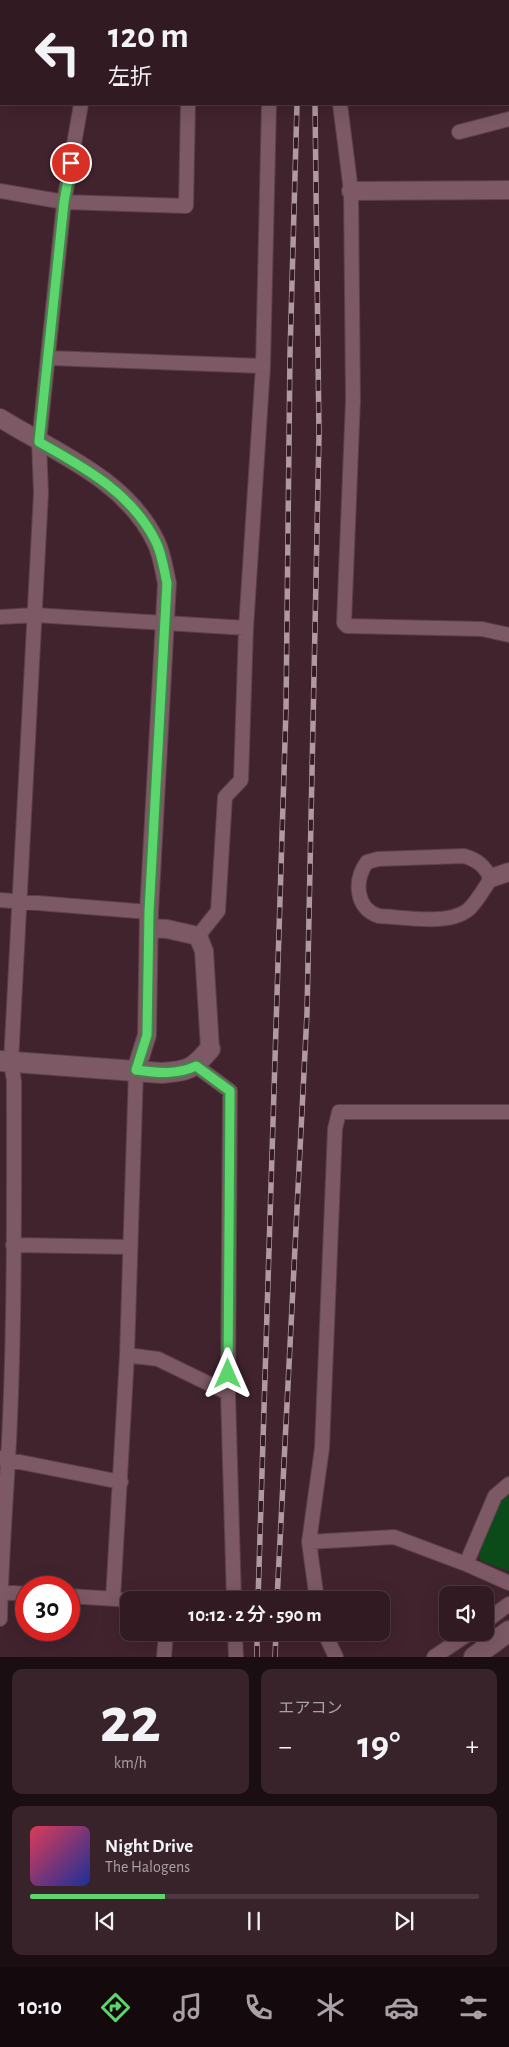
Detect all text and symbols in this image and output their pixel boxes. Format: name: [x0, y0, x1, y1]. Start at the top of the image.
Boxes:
text: 120 m: [108, 19, 189, 54]
icon: left: [25, 20, 90, 85]
text: 左折: [108, 66, 152, 88]
pin: [50, 142, 92, 184]
icon: arrive: [57, 149, 85, 177]
position arrow: [201, 1347, 253, 1399]
speed limit sign: 30: [15, 1576, 80, 1641]
map controls: [439, 1586, 494, 1641]
button: sound: [439, 1586, 494, 1641]
text: 10:12 · 2 分 · 590 m: [188, 1606, 322, 1625]
text: 22: [100, 1689, 161, 1754]
text: エアコン: [279, 1700, 343, 1716]
text: 19°: [357, 1727, 400, 1765]
text: −: [279, 1733, 292, 1761]
text: +: [466, 1733, 479, 1761]
text: km/h: [114, 1755, 147, 1771]
text: Night Drive: [105, 1837, 193, 1856]
text: The Halogens: [105, 1859, 190, 1875]
icon: previous: [91, 1907, 119, 1935]
icon: pause: [240, 1907, 268, 1935]
icon: next: [390, 1907, 418, 1935]
icon: directions: [98, 1990, 133, 2025]
icon: music: [170, 1990, 205, 2025]
icon: phone: [241, 1990, 276, 2025]
icon: climate: [313, 1990, 348, 2025]
icon: car: [384, 1990, 419, 2025]
icon: filters: [456, 1990, 491, 2025]
text: 10:10: [18, 1996, 62, 2018]

